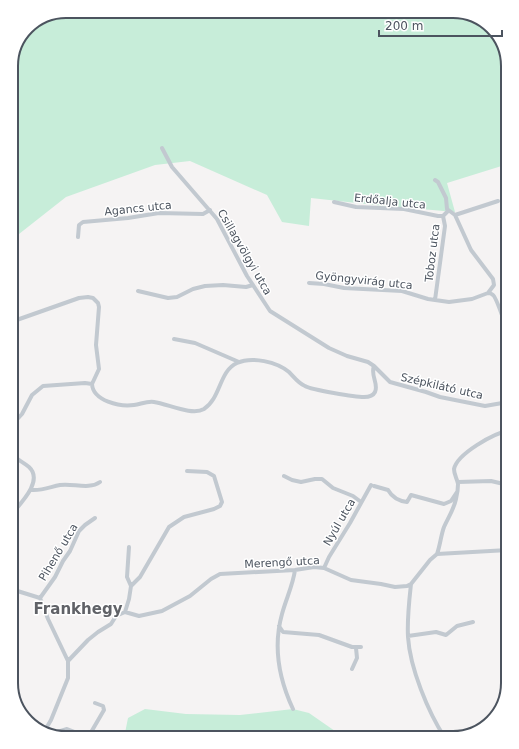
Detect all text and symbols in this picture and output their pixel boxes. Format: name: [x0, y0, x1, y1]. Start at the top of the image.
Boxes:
scale bar: [379, 12, 502, 38]
text: 200 m: [385, 19, 423, 33]
street label: Erdőalja utca: [353, 191, 427, 212]
street label: Agancs utca: [104, 199, 172, 218]
street label: Csillagvölgyi utca: [215, 207, 274, 297]
street label: Toboz utca: [422, 223, 443, 284]
street label: Gyöngyvirág utca: [315, 269, 413, 292]
street label: Szépkilátó utca: [399, 371, 484, 402]
street label: Nyúl utca: [321, 496, 358, 548]
street label: Pihenő utca: [36, 521, 81, 583]
street label: Merengő utca: [244, 554, 320, 571]
district label: Frankhegy: [34, 600, 123, 618]

